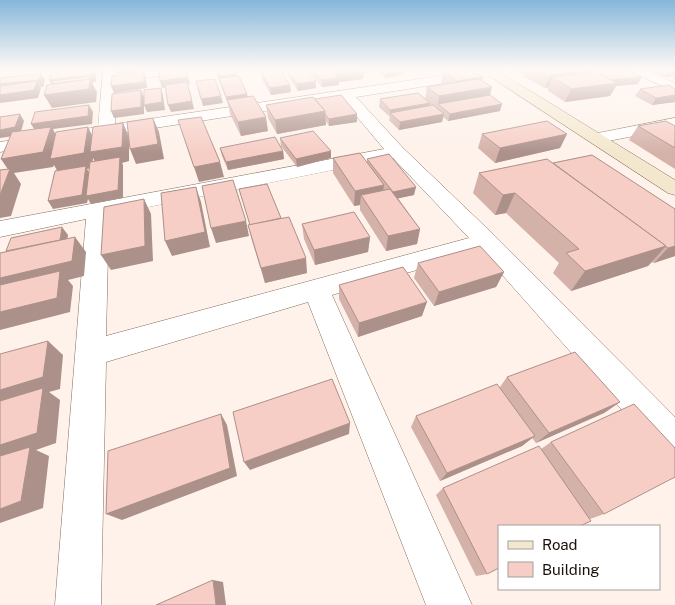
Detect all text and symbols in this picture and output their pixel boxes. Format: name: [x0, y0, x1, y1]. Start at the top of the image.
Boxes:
legend: [498, 525, 660, 590]
text: Road: [542, 536, 578, 553]
text: Building: [542, 561, 600, 578]

